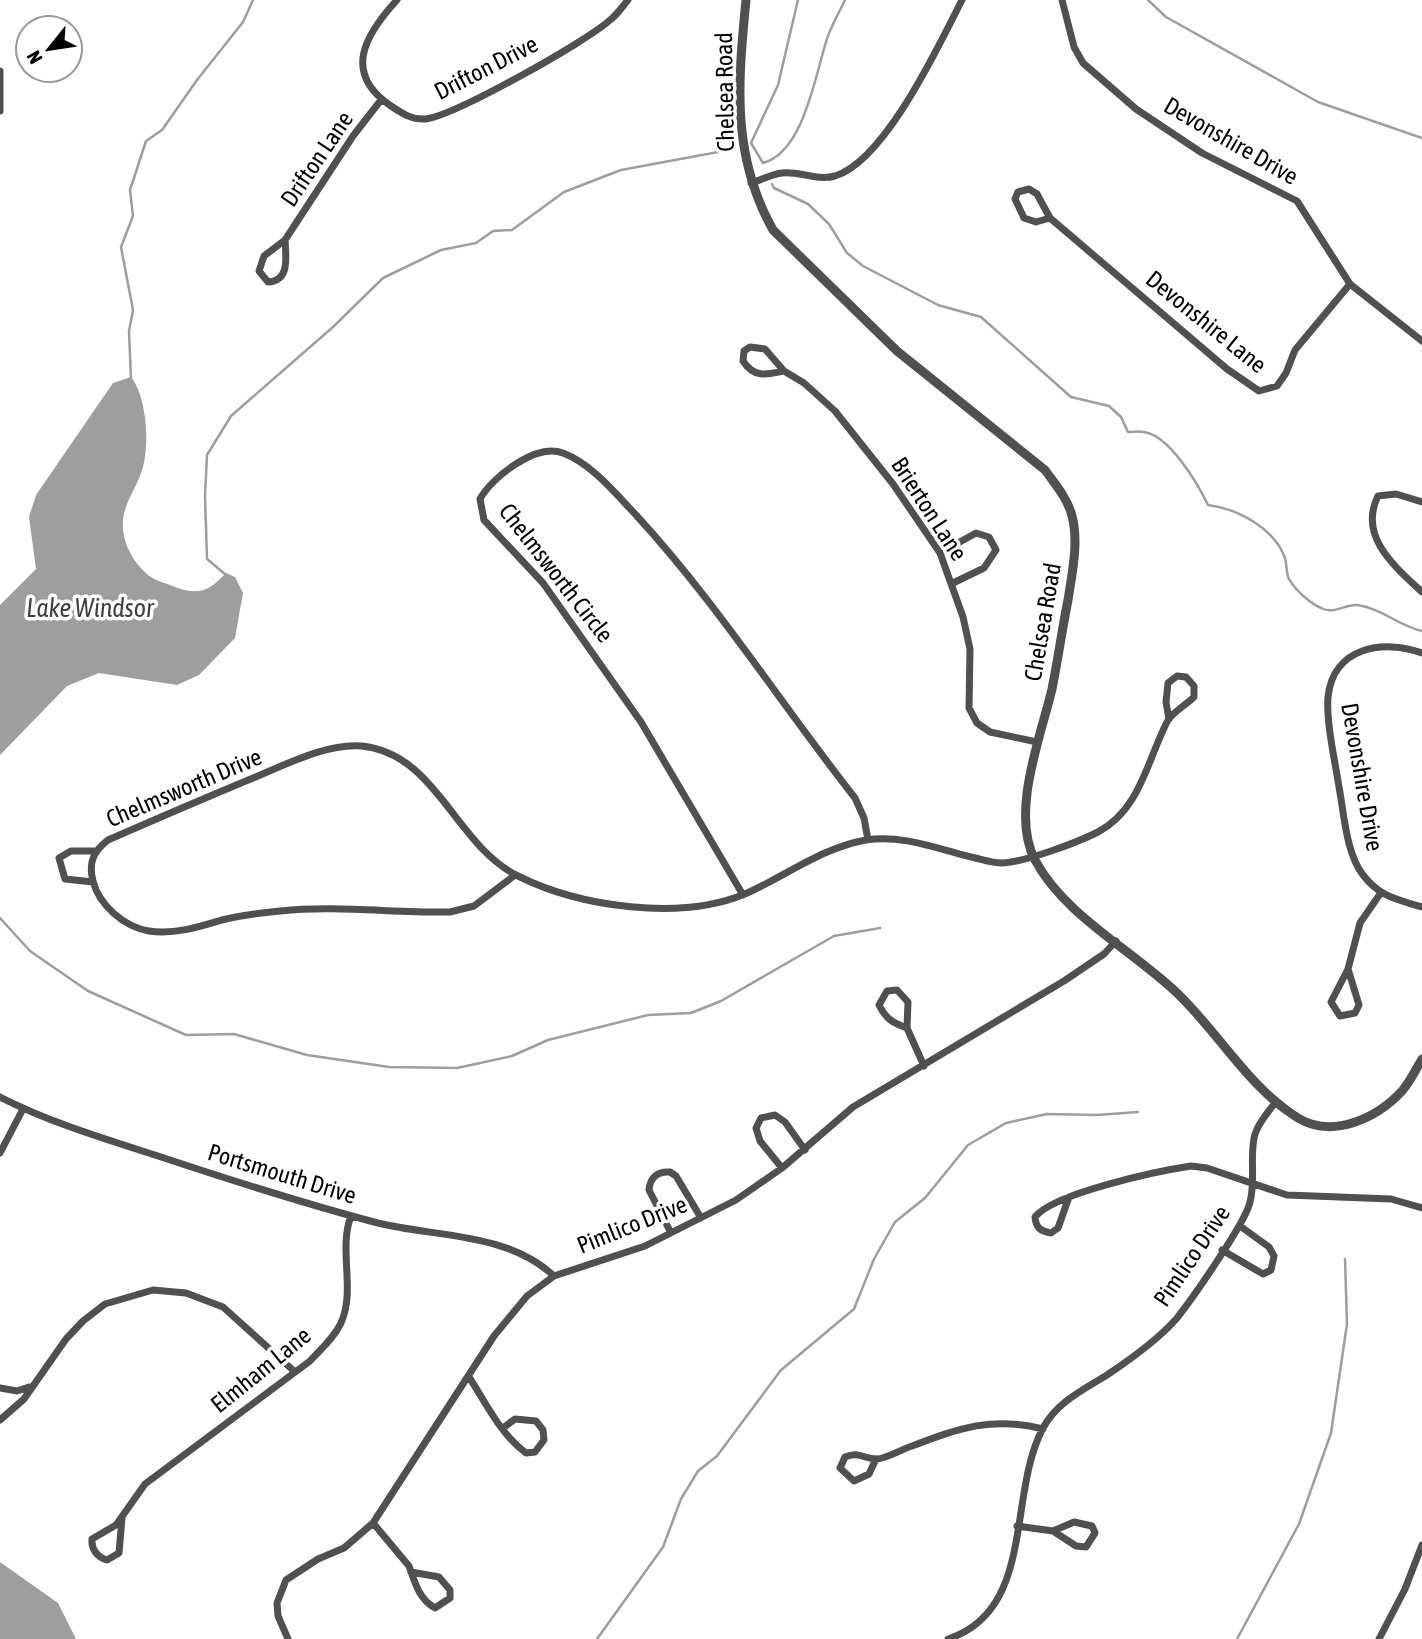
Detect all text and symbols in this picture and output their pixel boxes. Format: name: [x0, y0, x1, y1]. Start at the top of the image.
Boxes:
north arrow: [14, 14, 84, 84]
street label: Drifton Drive: [430, 30, 542, 105]
street label: Chelsea Road: [710, 32, 739, 152]
text: N: [22, 47, 47, 68]
street label: Devonshire Drive: [1159, 91, 1303, 190]
street label: Drifton Lane: [275, 106, 358, 211]
street label: Devonshire Lane: [1141, 265, 1272, 378]
street label: Brierton Lane: [886, 452, 973, 565]
street label: Chelmsworth Circle: [494, 498, 619, 648]
street label: Chelsea Road: [1019, 561, 1066, 683]
water label: Lake Windsor: [26, 593, 155, 623]
street label: Devonshire Drive: [1336, 701, 1389, 853]
street label: Chelmsworth Drive: [102, 743, 266, 832]
street label: Portsmouth Drive: [205, 1138, 360, 1209]
street label: Pimlico Drive: [573, 1190, 691, 1259]
street label: Pimlico Drive: [1148, 1200, 1235, 1311]
street label: Elmham Lane: [205, 1321, 316, 1418]

